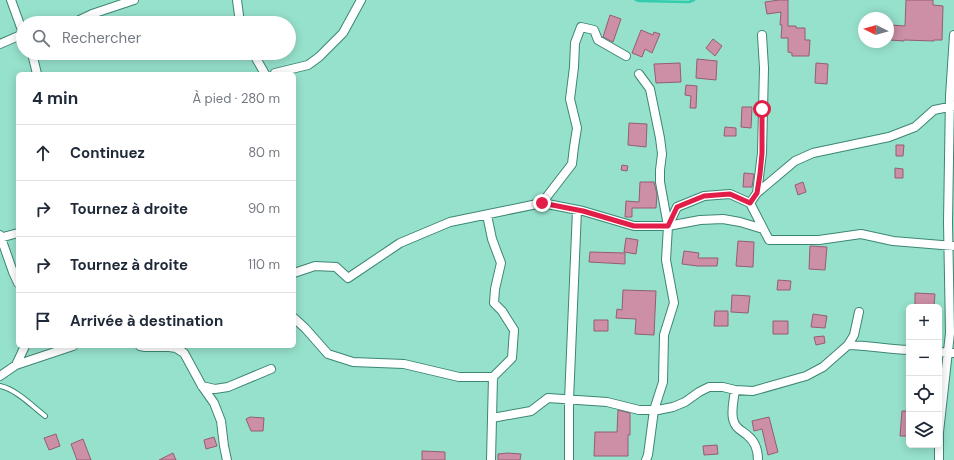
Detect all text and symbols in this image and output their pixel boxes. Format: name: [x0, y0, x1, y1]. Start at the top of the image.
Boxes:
north arrow: [858, 12, 894, 48]
search box: [16, 16, 296, 60]
icon: search: [30, 27, 52, 49]
text: Rechercher: [62, 28, 141, 48]
text: 4 min: [32, 87, 78, 109]
text: À pied · 280 m: [193, 90, 280, 107]
route start: [753, 100, 771, 118]
icon: ahead: [32, 142, 54, 164]
text: Continuez: [70, 143, 145, 163]
text: 80 m: [248, 144, 280, 161]
route end: [533, 194, 551, 212]
icon: right: [32, 198, 54, 220]
text: Tournez à droite: [70, 199, 188, 219]
text: 90 m: [248, 200, 280, 217]
icon: right: [32, 254, 54, 276]
text: Tournez à droite: [70, 255, 188, 275]
text: 110 m: [248, 256, 280, 273]
map controls: [906, 304, 942, 448]
button: +: [906, 304, 942, 340]
icon: arrive: [32, 310, 54, 332]
text: Arrivée à destination: [70, 311, 223, 331]
button: −: [906, 340, 942, 376]
button: locate: [906, 376, 942, 412]
button: layers: [906, 412, 942, 448]

